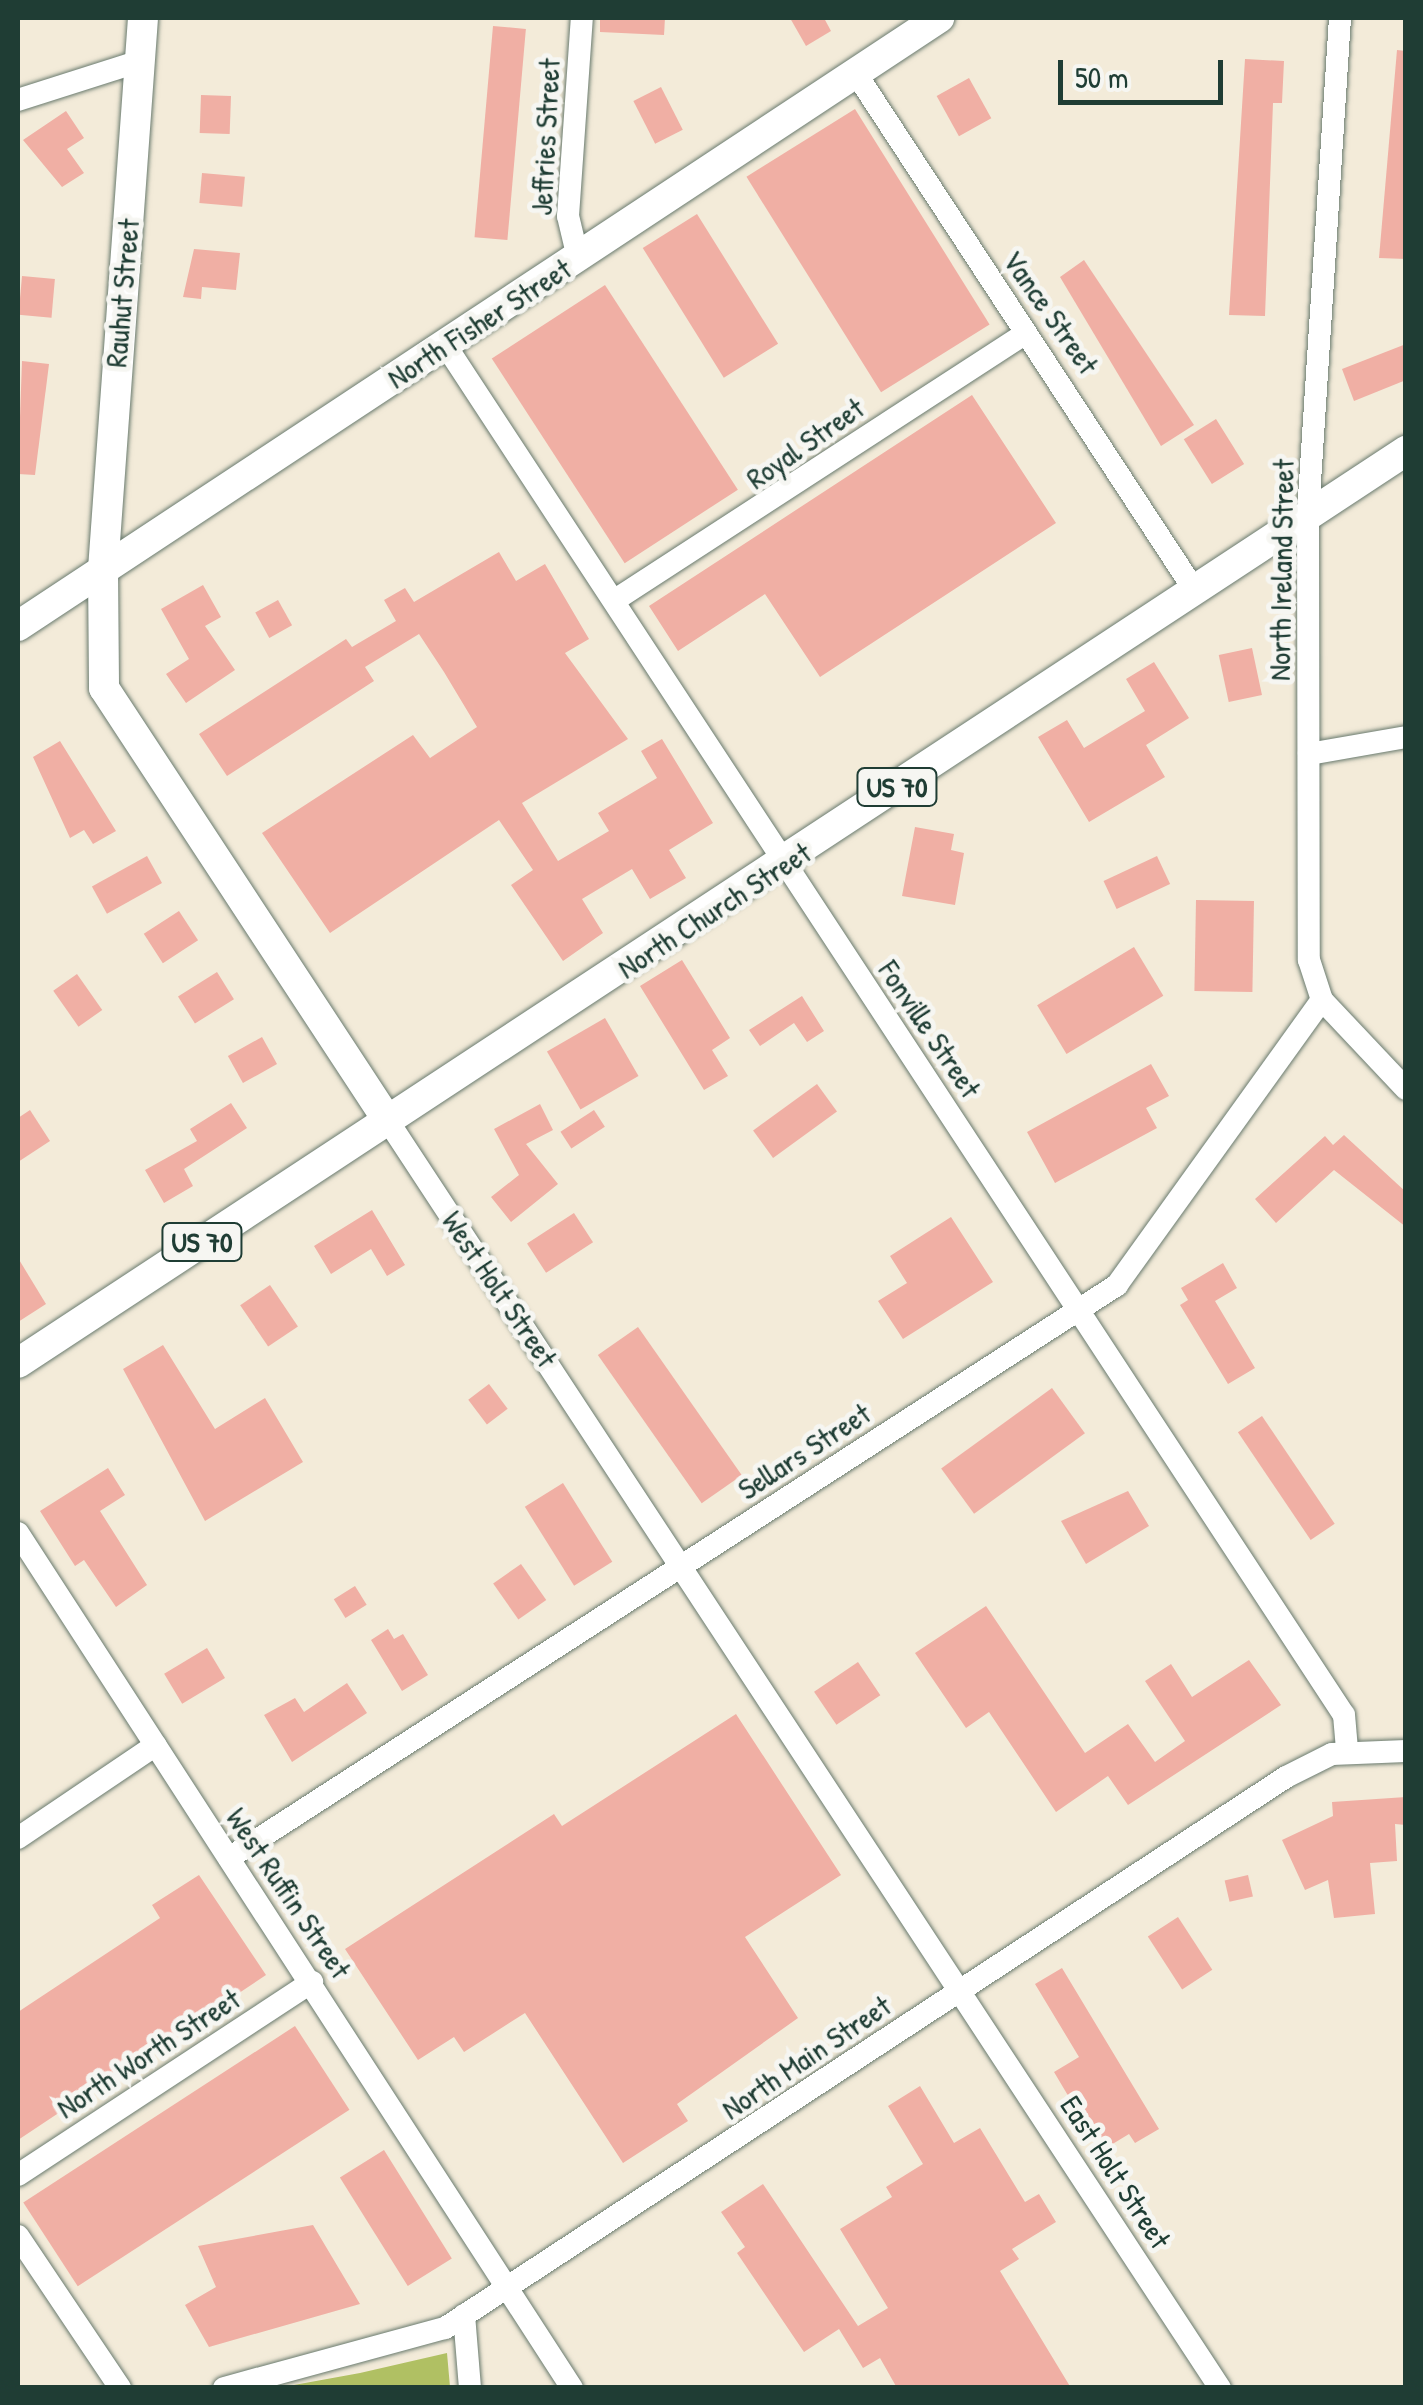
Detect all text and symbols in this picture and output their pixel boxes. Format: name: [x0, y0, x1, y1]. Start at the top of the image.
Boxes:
scale bar: [1063, 40, 1228, 102]
text: 50 m: [1075, 57, 1128, 97]
street label: Jeffries Street: [523, 58, 567, 216]
street label: Rauhut Street: [98, 217, 146, 369]
street label: Vance Street: [995, 243, 1107, 381]
street label: North Fisher Street: [380, 250, 578, 396]
street label: Royal Street: [739, 390, 871, 496]
street label: North Ireland Street: [1261, 459, 1301, 681]
road number: US 70: [854, 764, 940, 810]
street label: North Church Street: [611, 834, 817, 986]
street label: Fonville Street: [871, 954, 989, 1104]
street label: West Holt Street: [435, 1204, 565, 1374]
road number: US 70: [160, 1219, 244, 1265]
street label: Sellars Street: [731, 1395, 877, 1507]
street label: West Ruffin Street: [219, 1801, 359, 1985]
street label: North Worth Street: [50, 1980, 246, 2126]
street label: North Main Street: [715, 1987, 897, 2127]
street label: East Holt Street: [1053, 2089, 1179, 2255]

